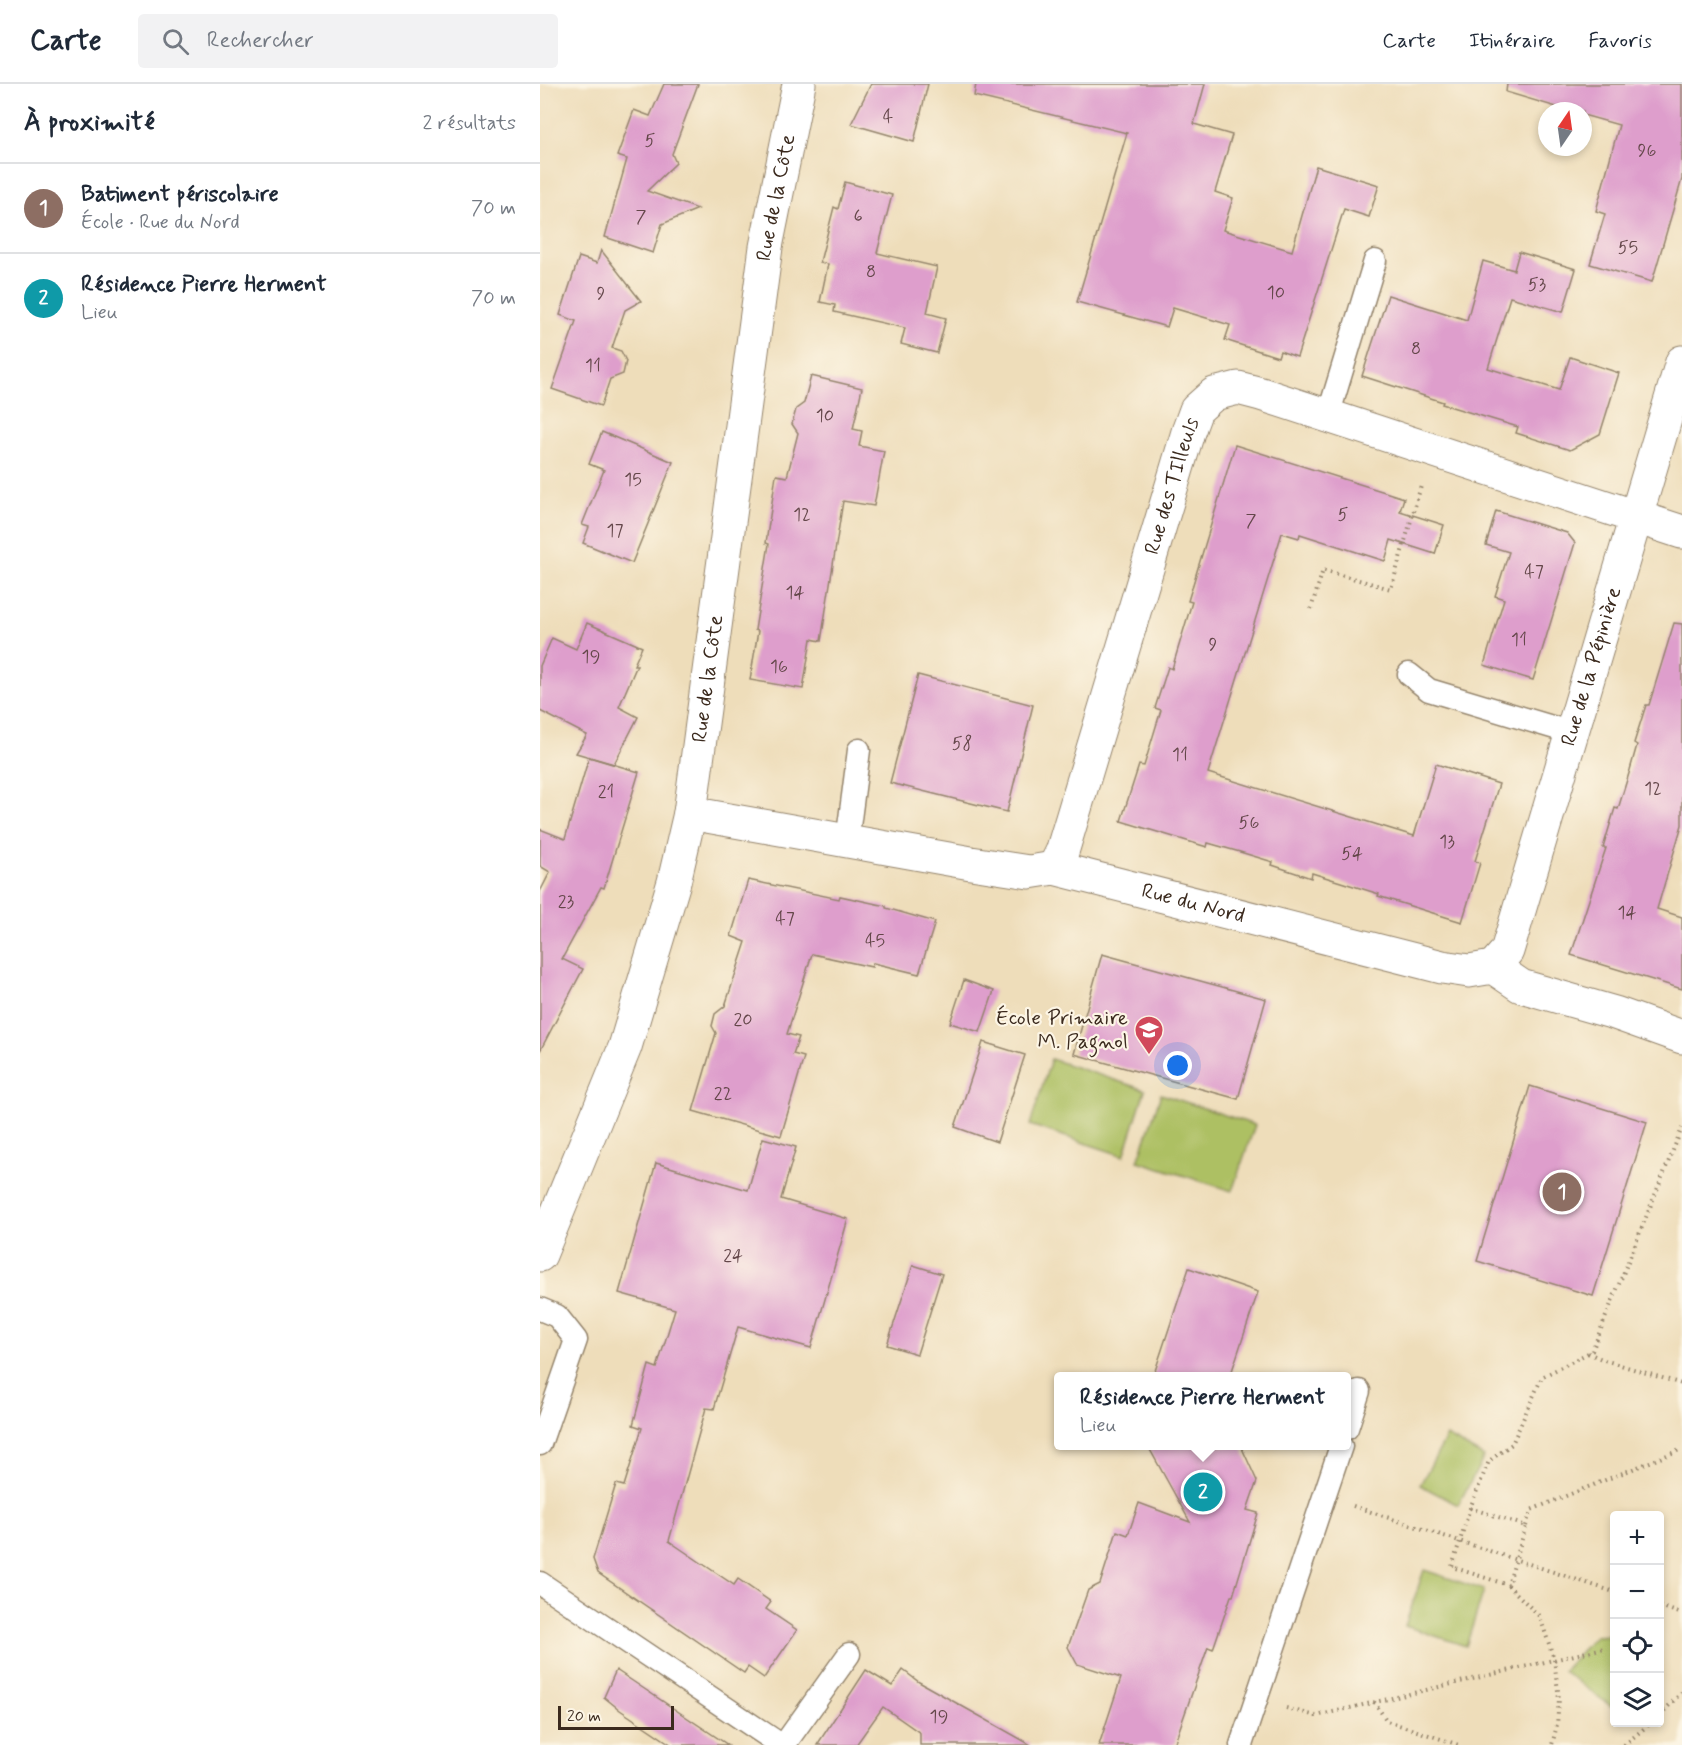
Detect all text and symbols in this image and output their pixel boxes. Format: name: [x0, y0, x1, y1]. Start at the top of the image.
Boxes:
search box: [138, 14, 558, 68]
text: Carte: [30, 23, 102, 60]
icon: search: [159, 25, 192, 58]
text: Rechercher: [207, 27, 314, 55]
text: Carte: [1382, 27, 1436, 55]
text: Itinéraire: [1469, 27, 1555, 55]
text: Favoris: [1588, 27, 1652, 55]
north arrow: [1538, 102, 1592, 156]
house number: 4: [883, 105, 893, 129]
text: À proximité: [24, 106, 155, 140]
text: 2 résultats: [423, 110, 516, 137]
house number: 5: [645, 129, 656, 153]
street label: Rue de la Côte: [750, 132, 802, 263]
house number: 96: [1638, 139, 1656, 163]
text: Batiment périscolaire: [81, 181, 279, 209]
text: 1: [39, 195, 48, 222]
text: 70 m: [471, 195, 516, 222]
house number: 6: [853, 204, 863, 228]
house number: 7: [636, 205, 647, 229]
text: École · Rue du Nord: [81, 209, 240, 236]
house number: 55: [1618, 236, 1638, 260]
house number: 8: [866, 260, 876, 284]
text: Résidence Pierre Herment: [81, 271, 327, 299]
house number: 53: [1528, 273, 1547, 297]
house number: 10: [1267, 281, 1285, 305]
house number: 9: [597, 282, 606, 306]
text: 2: [39, 285, 48, 312]
text: 70 m: [471, 285, 516, 312]
text: Lieu: [81, 299, 118, 326]
house number: 8: [1411, 337, 1421, 361]
house number: 11: [585, 354, 601, 378]
house number: 10: [816, 404, 834, 428]
street label: Rue des TIlleuls: [1138, 414, 1206, 558]
house number: 15: [624, 468, 642, 492]
house number: 12: [793, 503, 811, 527]
house number: 5: [1338, 503, 1349, 527]
house number: 7: [1246, 509, 1257, 533]
house number: 17: [606, 519, 624, 543]
house number: 47: [1524, 560, 1544, 584]
house number: 14: [786, 581, 805, 605]
street label: Rue de la Pépinière: [1555, 584, 1628, 749]
street label: Rue de la Côte: [686, 613, 730, 744]
house number: 11: [1511, 628, 1527, 652]
house number: 9: [1209, 633, 1218, 657]
house number: 19: [582, 645, 600, 669]
house number: 16: [770, 655, 788, 679]
house number: 58: [952, 732, 972, 756]
house number: 11: [1172, 743, 1188, 767]
house number: 12: [1644, 777, 1662, 801]
house number: 21: [598, 780, 614, 804]
house number: 56: [1239, 811, 1259, 835]
house number: 13: [1439, 830, 1455, 854]
house number: 54: [1341, 842, 1363, 866]
street label: Rue du Nord: [1139, 877, 1248, 930]
house number: 23: [558, 890, 575, 914]
house number: 14: [1618, 901, 1637, 925]
house number: 47: [775, 907, 795, 931]
house number: 45: [865, 929, 885, 953]
place label: École Primaire M. Pagnol: [996, 1004, 1128, 1058]
house number: 20: [733, 1008, 753, 1032]
school or university icon: École Primaire M. Pagnol: [1133, 1014, 1165, 1056]
your location: [1163, 1051, 1192, 1080]
house number: 22: [714, 1082, 732, 1106]
pin: 1: [1542, 1170, 1582, 1214]
house number: 24: [723, 1244, 743, 1268]
popup: [1054, 1372, 1351, 1450]
text: Résidence Pierre Herment: [1080, 1384, 1325, 1412]
text: Lieu: [1080, 1412, 1117, 1439]
pin: 2: [1184, 1470, 1222, 1514]
map controls: [1610, 1511, 1664, 1727]
button: +: [1610, 1511, 1664, 1565]
button: −: [1610, 1565, 1664, 1619]
button: locate: [1610, 1619, 1664, 1673]
button: layers: [1610, 1673, 1664, 1727]
scale bar: [558, 1703, 674, 1730]
house number: 19: [930, 1705, 948, 1729]
text: 20 m: [567, 1706, 601, 1727]

